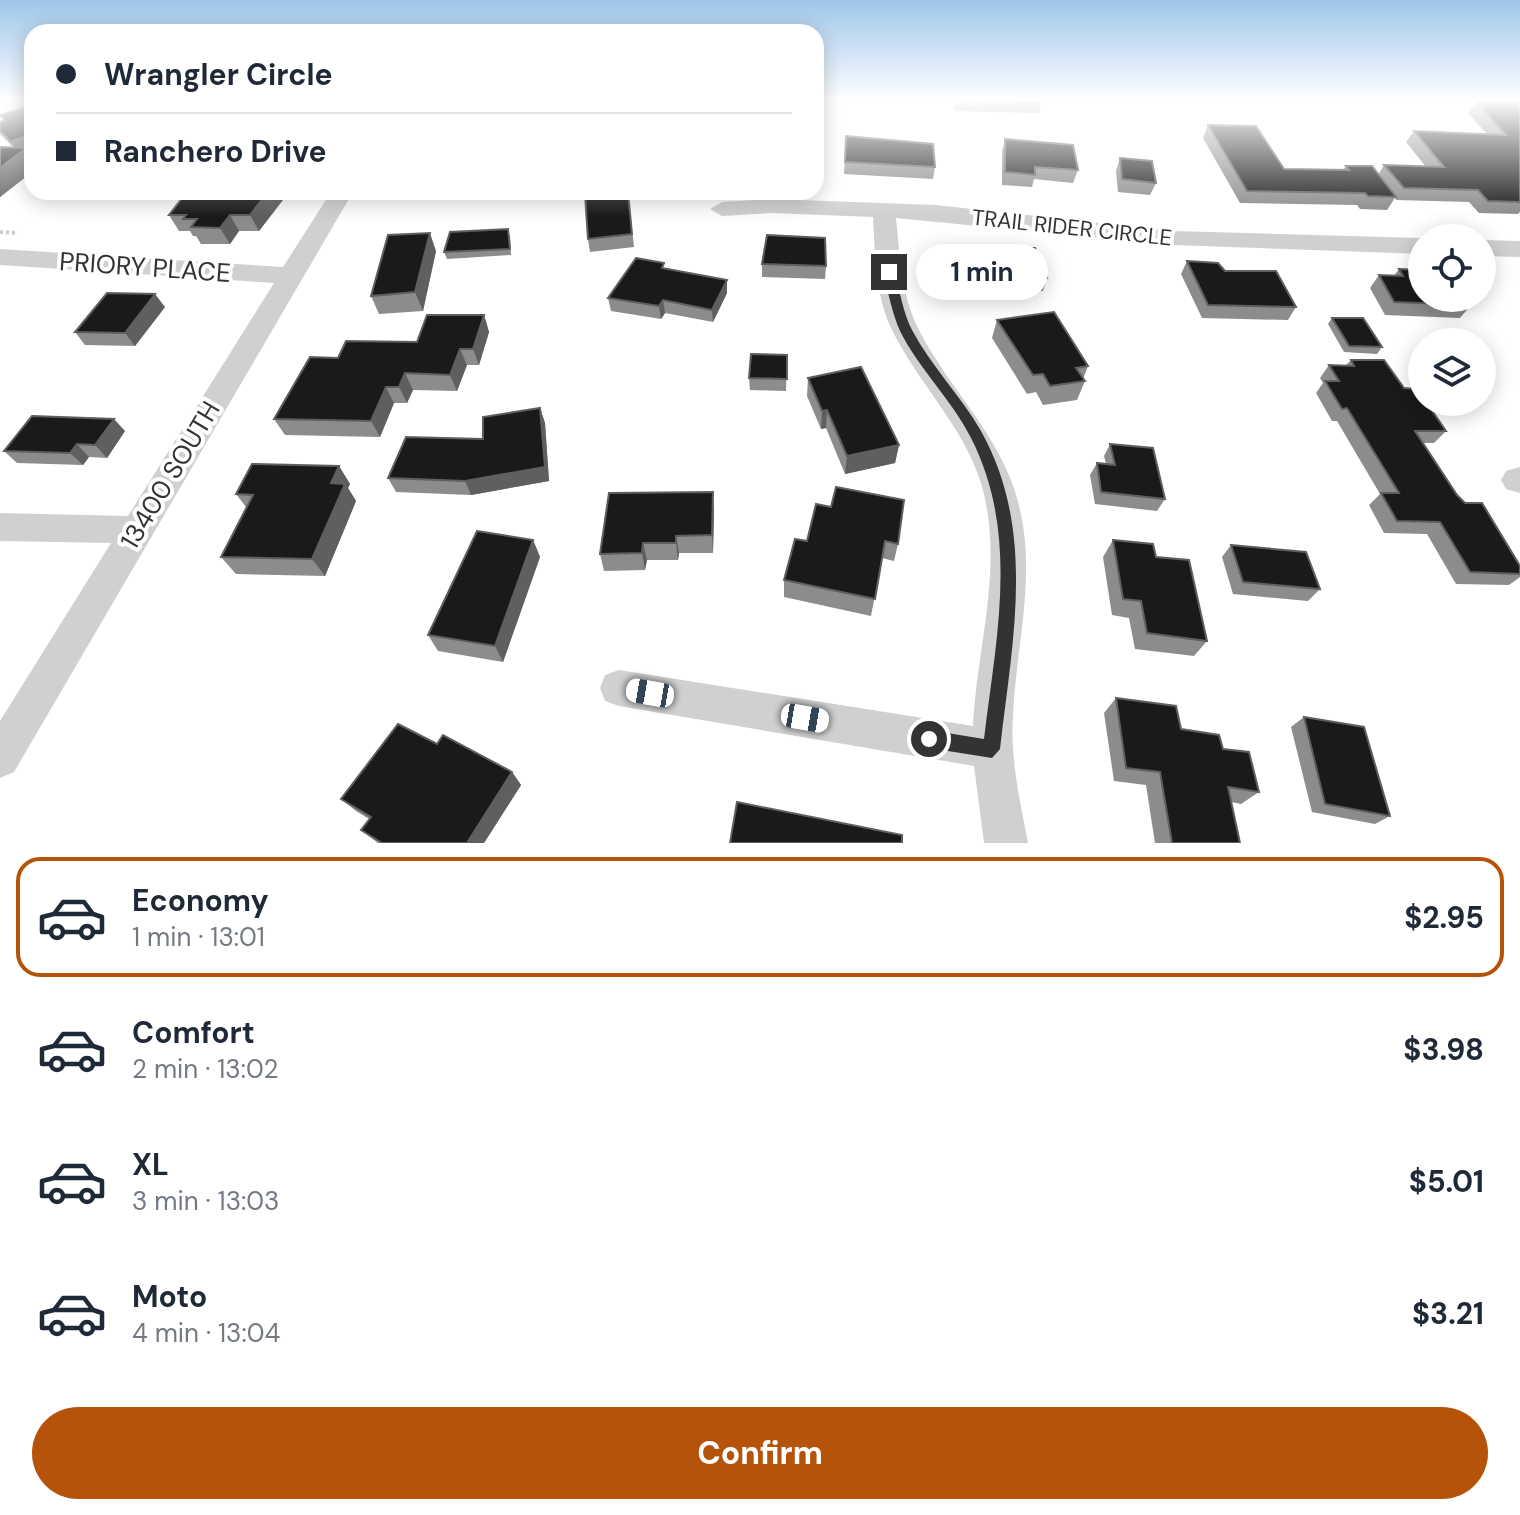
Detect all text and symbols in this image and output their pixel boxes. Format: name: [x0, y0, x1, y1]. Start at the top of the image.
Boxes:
text: Wrangler Circle: [104, 55, 333, 94]
text: Ranchero Drive: [104, 132, 327, 171]
street label: TRAIL RIDER CIRCLE: [970, 203, 1173, 252]
map controls: [1408, 224, 1496, 416]
button: locate: [1408, 224, 1496, 312]
street label: PRIORY PLACE: [58, 244, 232, 290]
callout: 1 min: [917, 244, 1049, 300]
route end: [871, 254, 907, 290]
text: 1 min: [950, 255, 1014, 289]
button: layers: [1408, 328, 1496, 416]
street label: 13400 SOUTH: [113, 395, 227, 555]
car: [624, 677, 676, 709]
car: [779, 702, 831, 734]
route start: [911, 721, 947, 757]
icon: car: [36, 881, 108, 953]
text: Economy: [132, 881, 269, 920]
text: $2.95: [1404, 898, 1484, 937]
text: 1 min · 13:01: [132, 920, 265, 954]
icon: car: [36, 1013, 108, 1085]
text: Comfort: [132, 1013, 255, 1052]
text: $3.98: [1403, 1030, 1484, 1069]
text: 2 min · 13:02: [132, 1052, 278, 1086]
icon: car: [36, 1145, 108, 1217]
text: XL: [132, 1145, 169, 1184]
text: $5.01: [1409, 1162, 1484, 1201]
text: 3 min · 13:03: [132, 1184, 279, 1218]
icon: car: [36, 1277, 108, 1349]
text: Moto: [132, 1277, 207, 1316]
text: $3.21: [1412, 1294, 1484, 1333]
text: 4 min · 13:04: [132, 1316, 280, 1350]
button: Confirm: [32, 1407, 1488, 1499]

